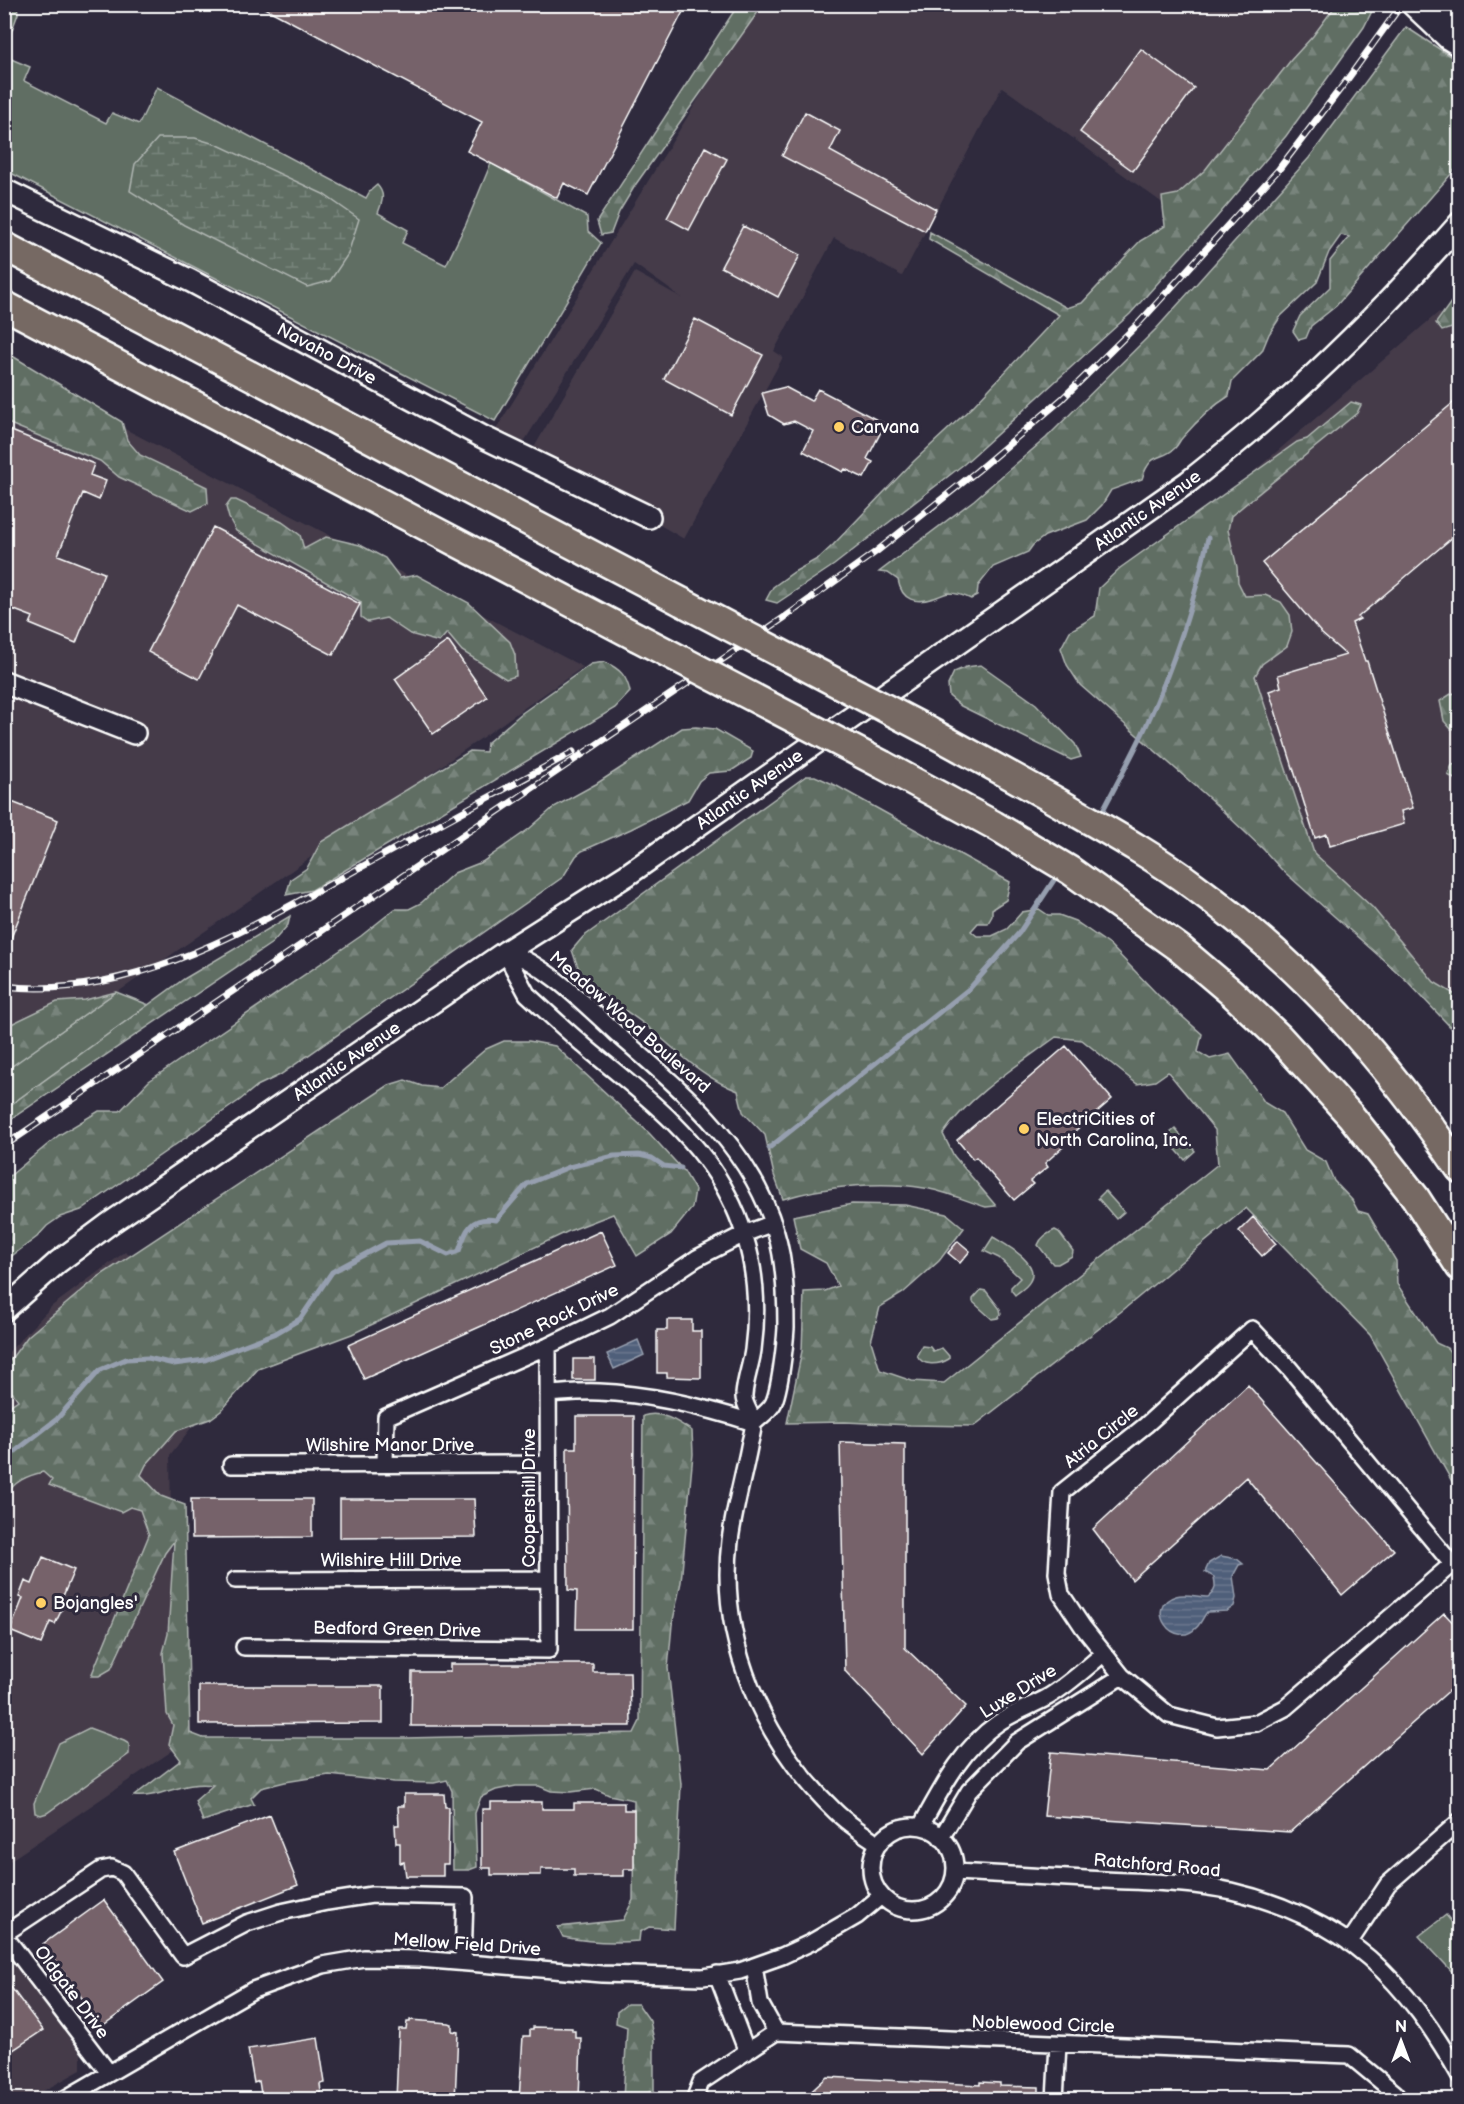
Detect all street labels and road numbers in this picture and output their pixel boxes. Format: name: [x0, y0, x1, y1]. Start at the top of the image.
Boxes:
street label: Navaho Drive: [273, 319, 380, 389]
street label: Atlantic Avenue: [1090, 466, 1205, 555]
street label: Atlantic Avenue: [692, 745, 807, 834]
street label: Meadow Wood Boulevard: [545, 947, 714, 1098]
street label: Atlantic Avenue: [289, 1017, 405, 1106]
street label: Stone Rock Drive: [487, 1279, 622, 1360]
street label: Atria Circle: [1060, 1400, 1143, 1473]
street label: Coopershill Drive: [519, 1428, 540, 1568]
street label: Wilshire Manor Drive: [306, 1435, 474, 1456]
street label: Wilshire Hill Drive: [320, 1550, 462, 1571]
street label: Bedford Green Drive: [313, 1618, 482, 1641]
street label: Luxe Drive: [976, 1660, 1061, 1723]
street label: Ratchford Road: [1092, 1849, 1221, 1882]
street label: Mellow Field Drive: [392, 1929, 542, 1960]
street label: Oldgate Drive: [30, 1942, 114, 2043]
street label: Noblewood Circle: [971, 2012, 1115, 2038]

